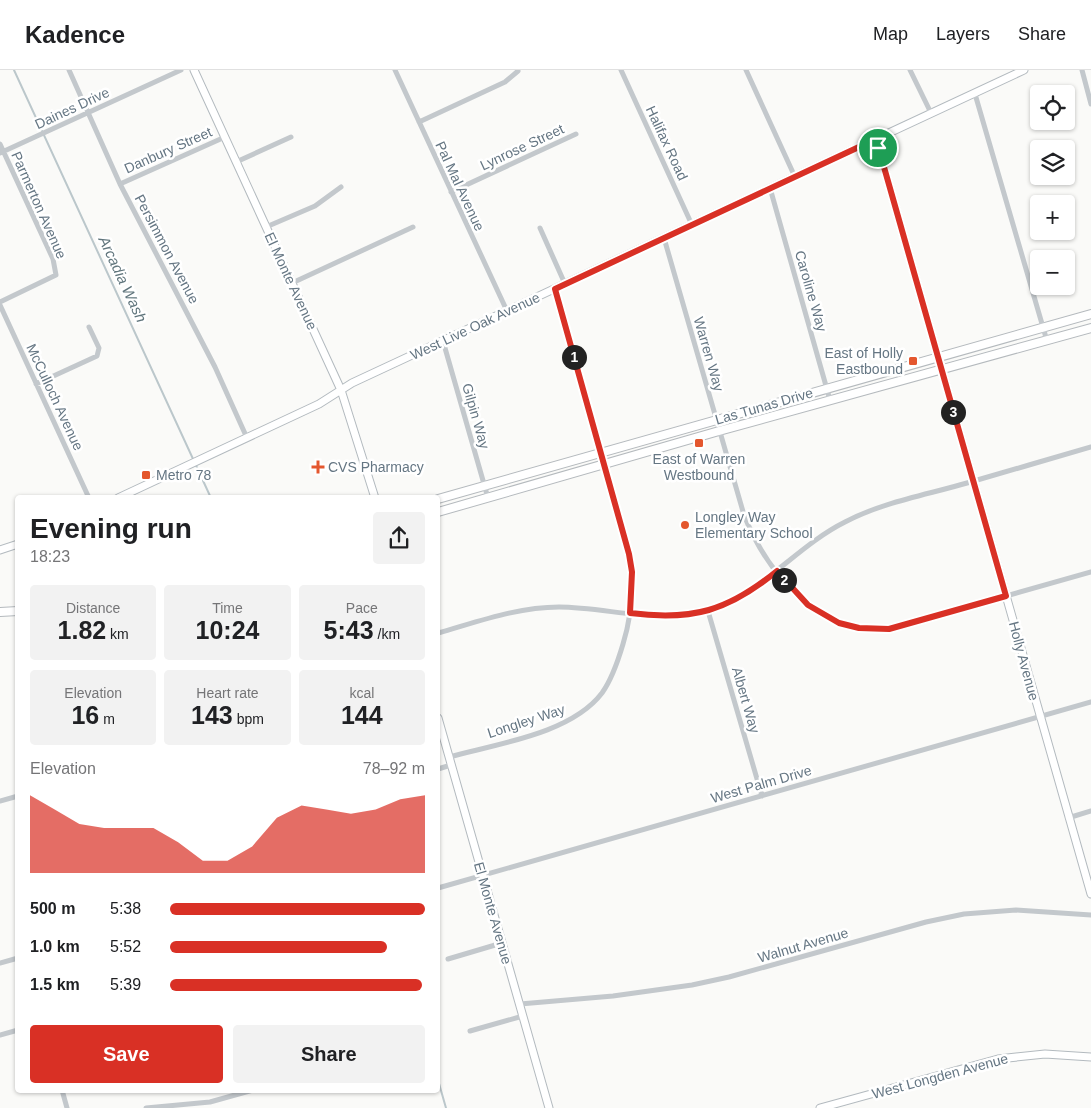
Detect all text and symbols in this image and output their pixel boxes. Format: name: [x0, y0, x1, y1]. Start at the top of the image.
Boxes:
text: Kadence: [25, 21, 125, 48]
text: Map: [873, 24, 908, 44]
text: Layers: [936, 24, 990, 44]
text: Share: [1018, 24, 1066, 44]
street label: Daines Drive: [32, 84, 112, 132]
map controls: [1030, 85, 1075, 295]
button: locate: [1030, 85, 1075, 130]
street label: Halifax Road: [643, 103, 691, 183]
street label: Lynrose Street: [478, 121, 567, 173]
street label: Danbury Street: [122, 124, 214, 176]
pin: [857, 127, 899, 169]
icon: arrive: [864, 134, 892, 162]
street label: Pal Mal Avenue: [432, 139, 488, 234]
button: layers: [1030, 140, 1075, 185]
street label: Parmerton Avenue: [8, 149, 70, 261]
street label: Persimmon Avenue: [132, 192, 203, 306]
button: +: [1030, 195, 1075, 240]
street label: El Monte Avenue: [261, 230, 321, 332]
water label: Arcadia Wash: [95, 232, 150, 325]
street label: Caroline Way: [792, 249, 830, 333]
button: −: [1030, 250, 1075, 295]
street label: West Live Oak Avenue: [408, 289, 543, 363]
street label: Warren Way: [691, 315, 727, 393]
street label: McCulloch Avenue: [23, 341, 87, 453]
pin: 1: [562, 344, 586, 370]
place label: East of Holly Eastbound: [824, 345, 903, 377]
text: 1: [571, 349, 578, 365]
marker: East of Holly Eastbound: [907, 355, 919, 367]
street label: Gilpin Way: [459, 382, 493, 450]
street label: Las Tunas Drive: [713, 384, 815, 428]
pin: 3: [940, 400, 966, 424]
text: 3: [950, 404, 957, 420]
marker: East of Warren Westbound: [693, 437, 705, 449]
place label: East of Warren Westbound: [653, 451, 745, 483]
place label: CVS Pharmacy: [328, 459, 424, 475]
marker: CVS Pharmacy: [312, 461, 324, 473]
place label: Metro 78: [156, 467, 211, 483]
marker: Metro 78: [140, 469, 152, 481]
place label: Longley Way Elementary School: [695, 509, 813, 541]
button: share: [373, 512, 425, 564]
text: Evening run: [30, 513, 192, 544]
marker: Longley Way Elementary School: [679, 519, 691, 531]
text: 18:23: [30, 548, 70, 565]
pin: 2: [772, 568, 796, 592]
text: 2: [781, 572, 788, 588]
text: Distance: [66, 600, 120, 616]
text: Time: [212, 600, 243, 616]
text: Pace: [346, 600, 378, 616]
text: 1.82: [58, 616, 106, 644]
text: 10:24: [196, 616, 259, 644]
text: 5:43: [324, 616, 374, 644]
street label: Holly Avenue: [1006, 620, 1042, 703]
text: km: [106, 626, 129, 642]
text: /km: [374, 626, 400, 642]
street label: Albert Way: [729, 665, 763, 735]
text: Elevation: [64, 685, 122, 701]
text: Heart rate: [196, 685, 259, 701]
text: kcal: [349, 685, 374, 701]
text: 16: [71, 701, 99, 729]
text: 143: [191, 701, 233, 729]
text: 144: [341, 701, 383, 729]
street label: Longley Way: [485, 701, 567, 741]
text: m: [99, 711, 115, 727]
text: bpm: [233, 711, 264, 727]
text: Elevation: [30, 760, 96, 777]
text: 78–92 m: [363, 760, 425, 777]
street label: West Palm Drive: [709, 762, 813, 806]
street label: El Monte Avenue: [471, 860, 515, 966]
text: 500 m: [30, 900, 75, 917]
text: 5:38: [110, 900, 141, 917]
street label: Walnut Avenue: [756, 924, 850, 966]
text: 1.0 km: [30, 938, 80, 955]
text: 5:52: [110, 938, 141, 955]
text: 1.5 km: [30, 976, 80, 993]
text: 5:39: [110, 976, 141, 993]
button: Save: [30, 1025, 223, 1083]
button: Share: [233, 1025, 425, 1083]
street label: West Longden Avenue: [870, 1050, 1010, 1102]

